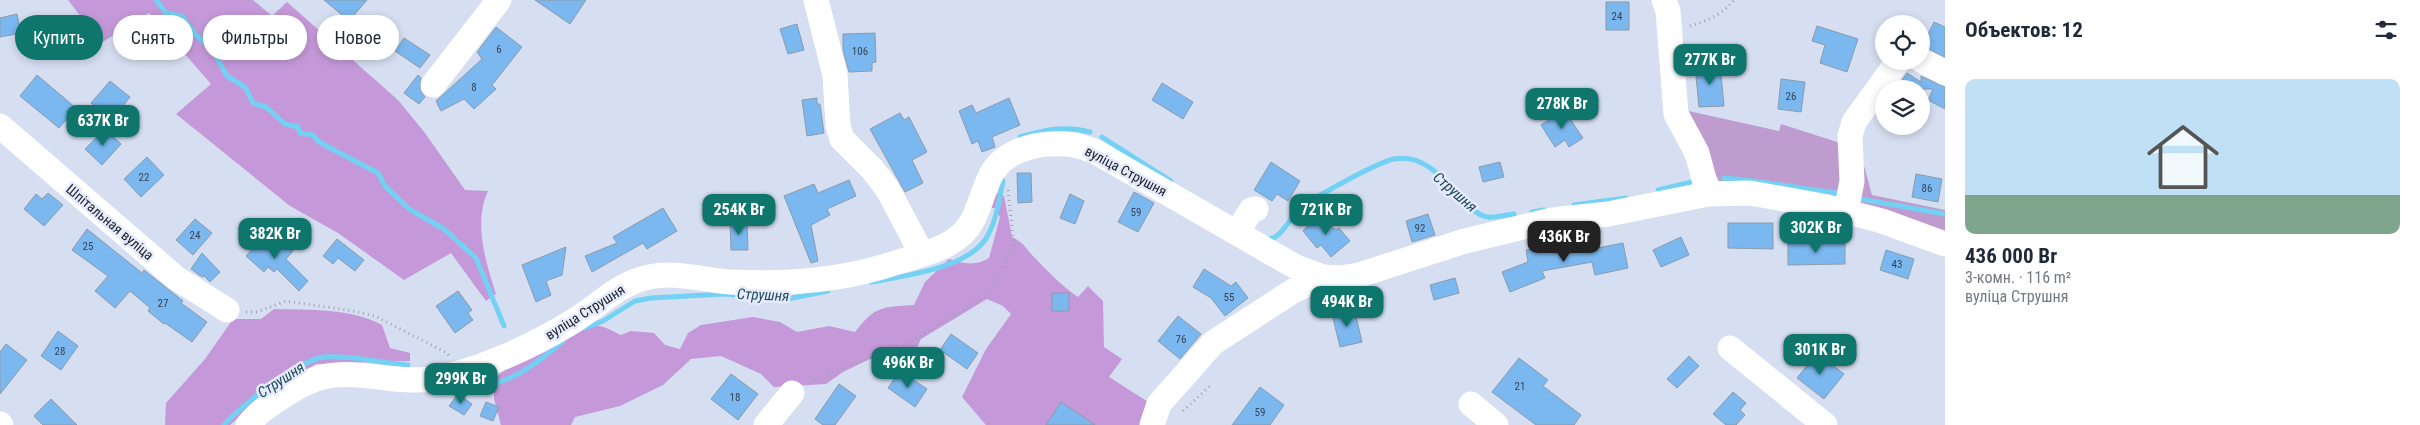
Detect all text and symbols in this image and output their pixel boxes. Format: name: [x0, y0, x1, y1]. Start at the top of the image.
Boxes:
house number: 24: [1612, 10, 1623, 23]
chip: Купить: [15, 15, 103, 60]
chip: Снять: [113, 15, 193, 60]
chip: Фильтры: [203, 15, 307, 60]
chip: Новое: [317, 15, 399, 60]
map controls: [1875, 15, 1930, 135]
button: locate: [1875, 15, 1930, 70]
icon: filters: [2372, 16, 2400, 44]
text: Объектов: 12: [1965, 18, 2083, 42]
house number: 6: [496, 43, 502, 56]
pin: 277K Br: [1664, 44, 1756, 86]
house number: 106: [852, 45, 868, 58]
text: 277K Br: [1684, 50, 1736, 69]
button: layers: [1875, 80, 1930, 135]
house number: 8: [471, 81, 477, 94]
pin: 278K Br: [1516, 88, 1608, 130]
house number: 26: [1786, 90, 1796, 103]
text: 278K Br: [1536, 94, 1588, 113]
pin: 637K Br: [57, 104, 149, 147]
text: 637K Br: [77, 111, 129, 130]
icon: home: [2138, 112, 2228, 202]
street label: вуліца Струшня: [1082, 143, 1170, 199]
water label: Струшня: [1429, 168, 1481, 216]
house number: 22: [139, 171, 149, 184]
street label: Шпітальная вуліца: [63, 181, 157, 263]
house number: 86: [1922, 182, 1932, 195]
pin: 254K Br: [693, 194, 785, 236]
pin: 721K Br: [1280, 194, 1372, 236]
text: 254K Br: [713, 200, 765, 219]
text: 721K Br: [1300, 200, 1352, 219]
house number: 59: [1131, 206, 1141, 219]
pin: 302K Br: [1770, 212, 1862, 254]
pin: 382K Br: [229, 218, 321, 260]
text: 302K Br: [1790, 218, 1842, 237]
pin: 436K Br: [1518, 220, 1610, 263]
house number: 92: [1415, 222, 1425, 235]
text: 382K Br: [249, 224, 301, 243]
text: 436K Br: [1538, 227, 1590, 246]
house number: 24: [190, 229, 201, 242]
house number: 25: [83, 240, 93, 253]
text: 436 000 Br: [1965, 244, 2057, 268]
house number: 43: [1892, 258, 1902, 271]
text: 3-комн. · 116 m²: [1965, 268, 2071, 287]
street label: вуліца Струшня: [542, 281, 628, 343]
water label: Струшня: [737, 285, 789, 305]
pin: 494K Br: [1301, 286, 1393, 328]
text: вуліца Струшня: [1965, 287, 2068, 306]
house number: 55: [1224, 291, 1234, 304]
text: 494K Br: [1321, 292, 1373, 311]
house number: 27: [158, 297, 168, 310]
house number: 76: [1176, 333, 1186, 346]
pin: 301K Br: [1774, 334, 1866, 376]
text: 301K Br: [1794, 340, 1846, 359]
house number: 28: [55, 345, 65, 358]
pin: 496K Br: [862, 346, 954, 389]
text: 496K Br: [882, 353, 934, 372]
water label: Струшня: [254, 358, 308, 402]
pin: 299K Br: [415, 362, 507, 405]
text: 299K Br: [435, 369, 487, 388]
house number: 21: [1515, 380, 1525, 393]
house number: 18: [730, 391, 740, 404]
house number: 59: [1255, 406, 1265, 419]

